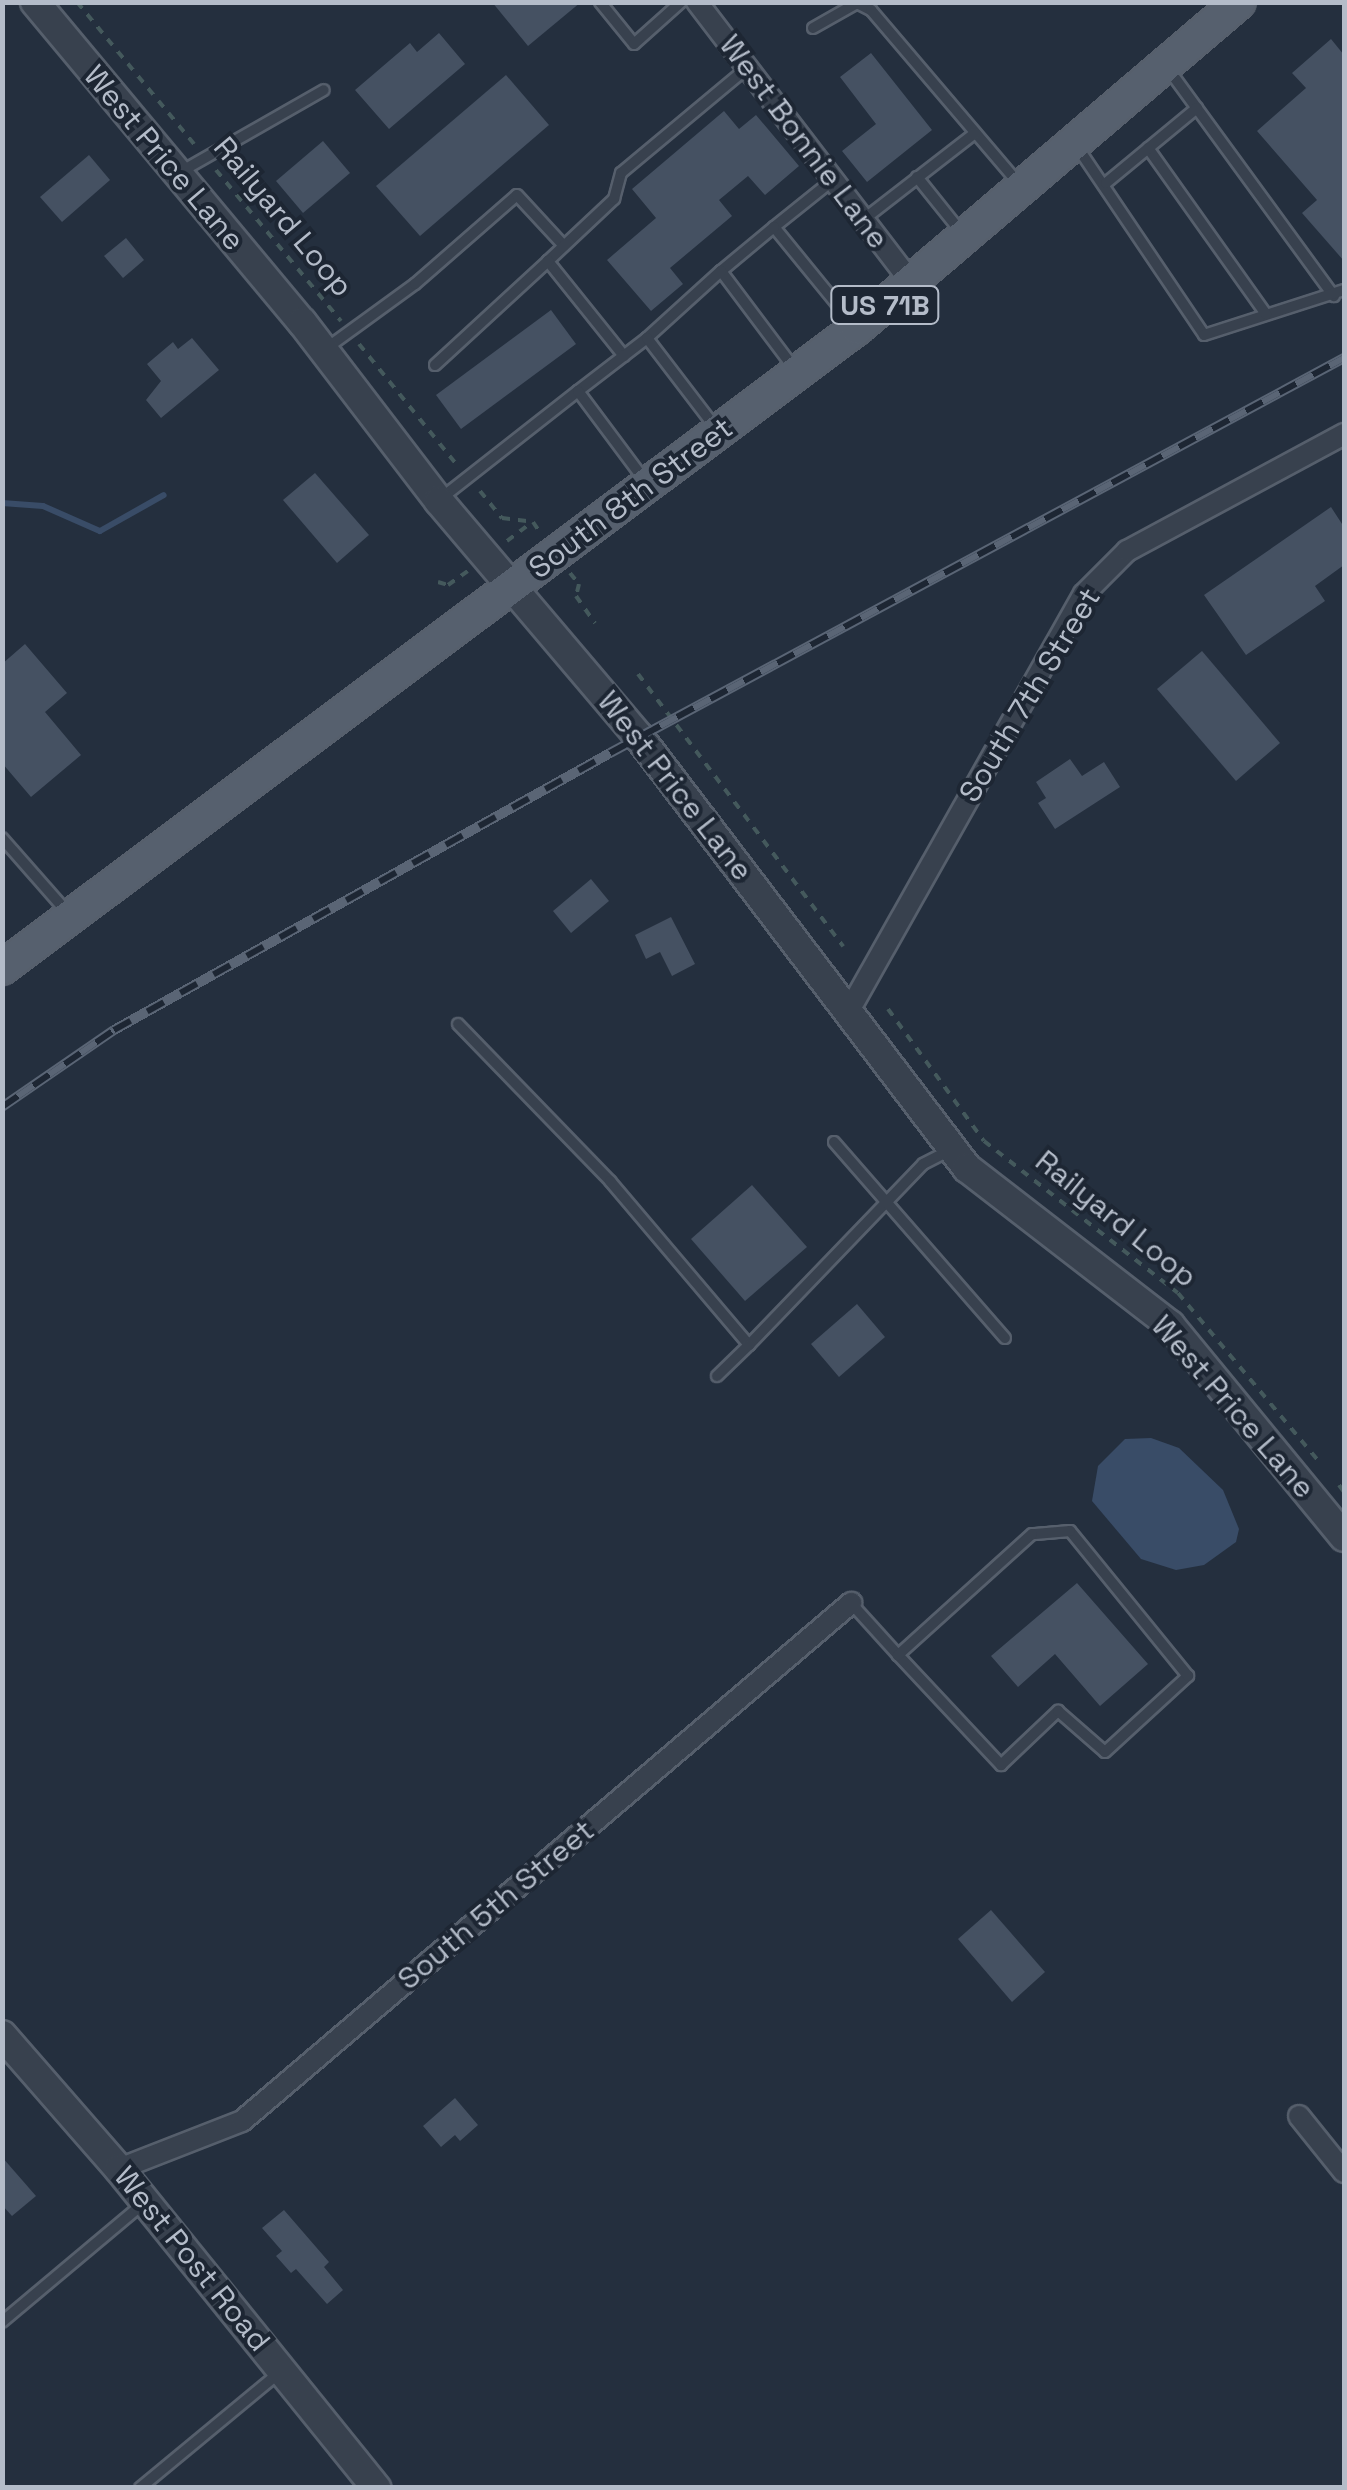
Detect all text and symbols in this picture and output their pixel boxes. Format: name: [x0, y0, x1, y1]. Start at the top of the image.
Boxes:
street label: West Bonnie Lane: [712, 28, 896, 256]
street label: West Price Lane: [76, 58, 252, 258]
street label: Railyard Loop: [206, 130, 360, 304]
road number: US 71B: [830, 282, 940, 328]
street label: South 8th Street: [522, 410, 740, 586]
street label: South 7th Street: [952, 581, 1108, 809]
street label: West Price Lane: [590, 684, 760, 888]
street label: Railyard Loop: [1028, 1143, 1204, 1295]
street label: West Price Lane: [1144, 1308, 1322, 1506]
street label: South 5th Street: [391, 1813, 601, 1997]
street label: West Post Road: [106, 2159, 278, 2359]

